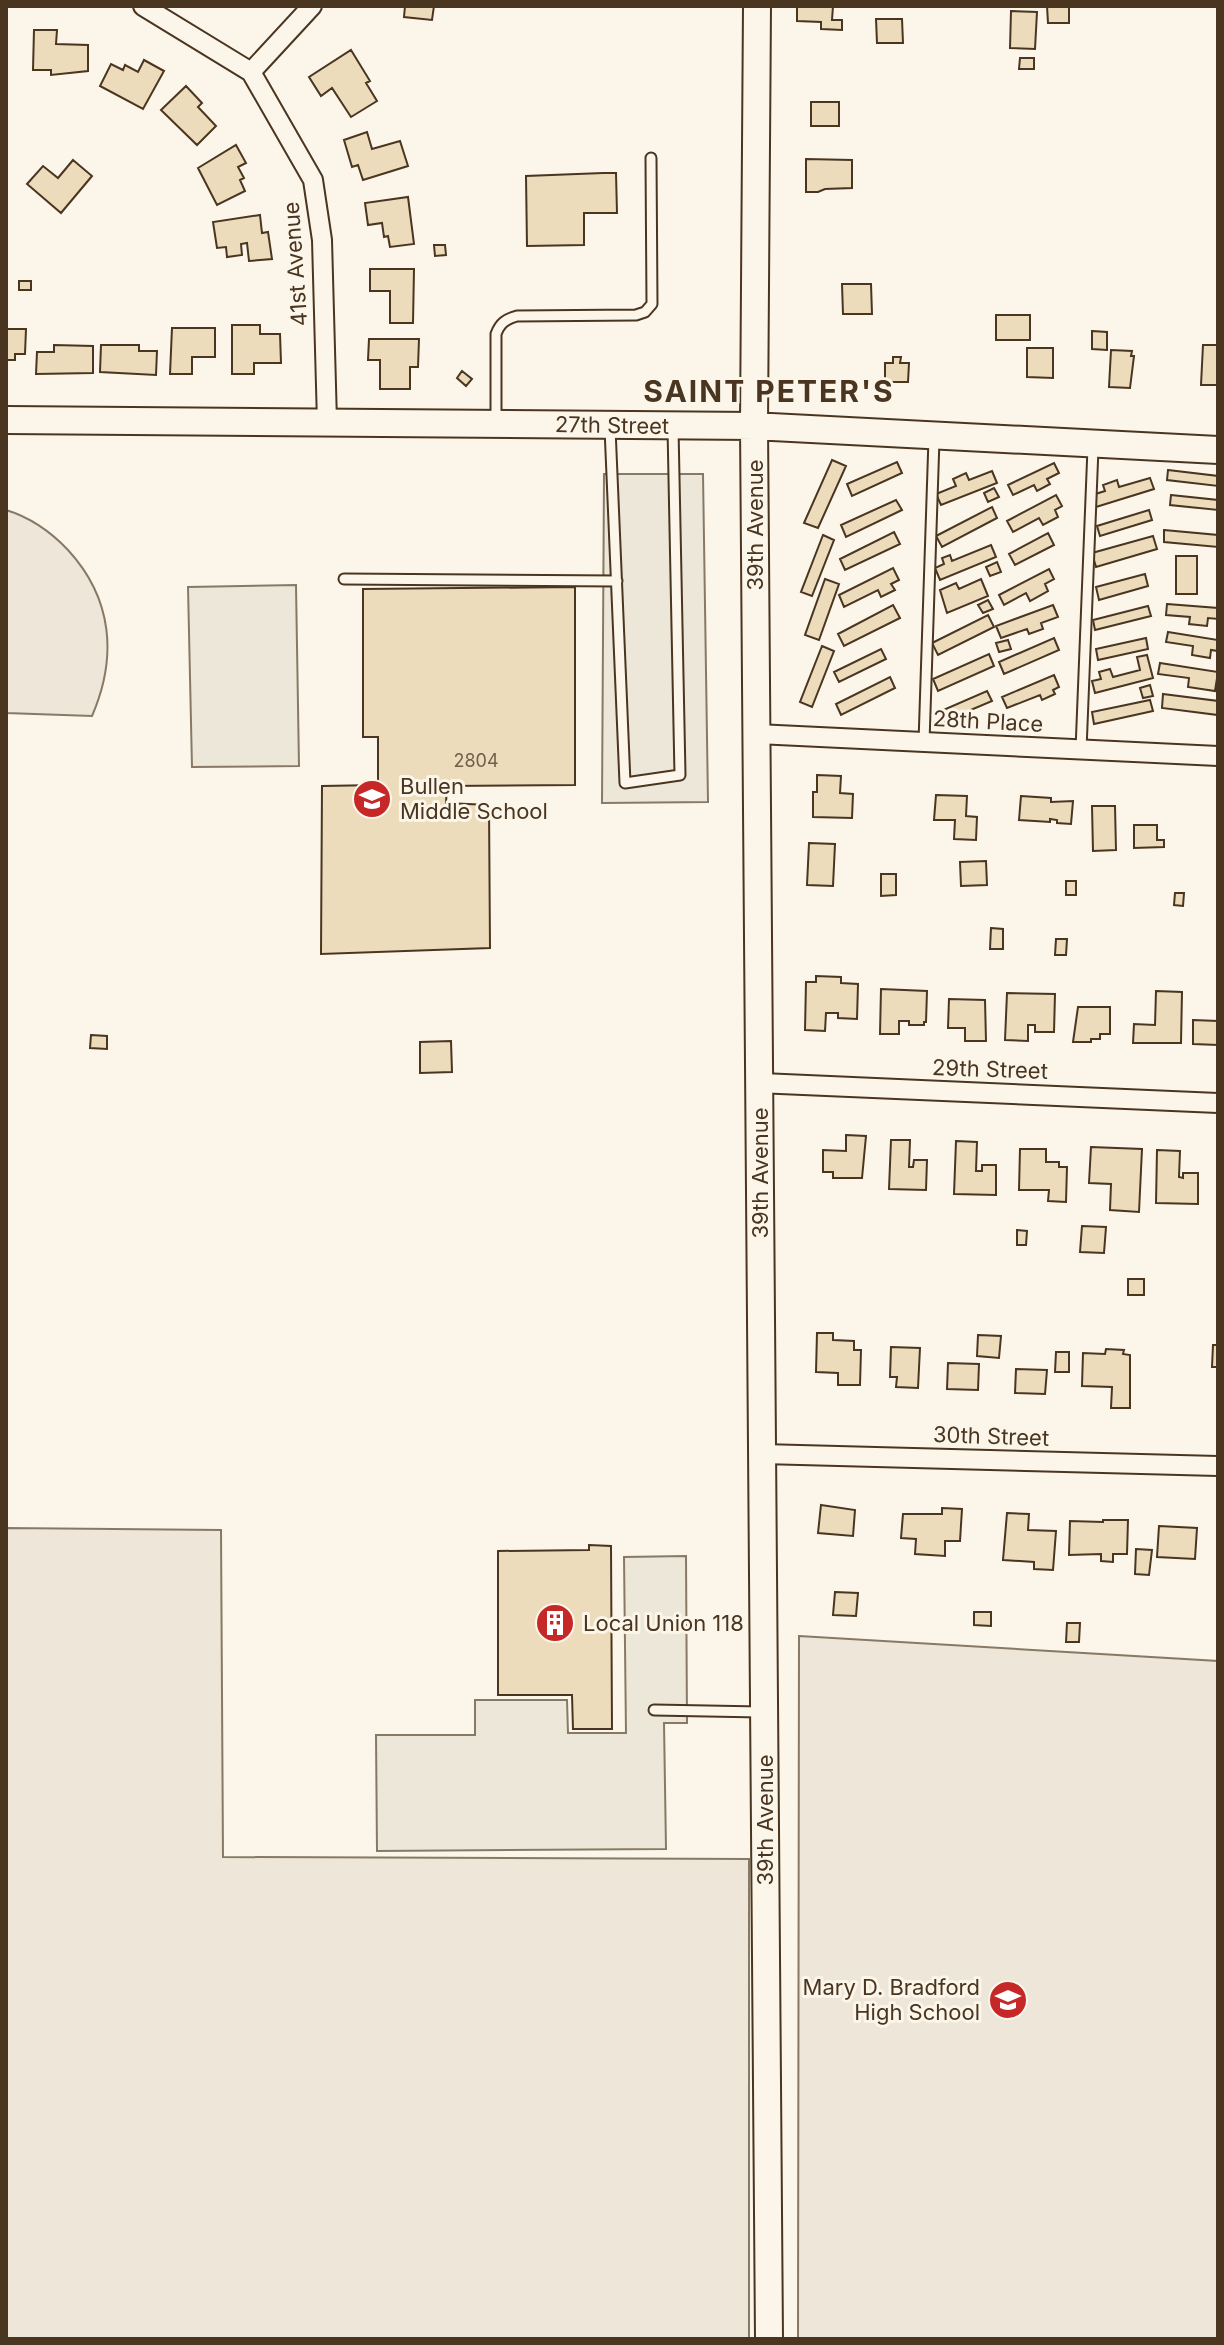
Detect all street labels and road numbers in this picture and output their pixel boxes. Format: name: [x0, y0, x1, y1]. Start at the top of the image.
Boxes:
street label: 41st Avenue: [278, 201, 312, 327]
street label: 27th Street: [555, 411, 669, 439]
street label: 39th Avenue: [742, 459, 768, 591]
street label: 28th Place: [932, 705, 1044, 737]
street label: 29th Street: [932, 1054, 1048, 1084]
street label: 39th Avenue: [747, 1107, 773, 1239]
street label: 30th Street: [932, 1421, 1050, 1451]
street label: 39th Avenue: [752, 1754, 778, 1886]

